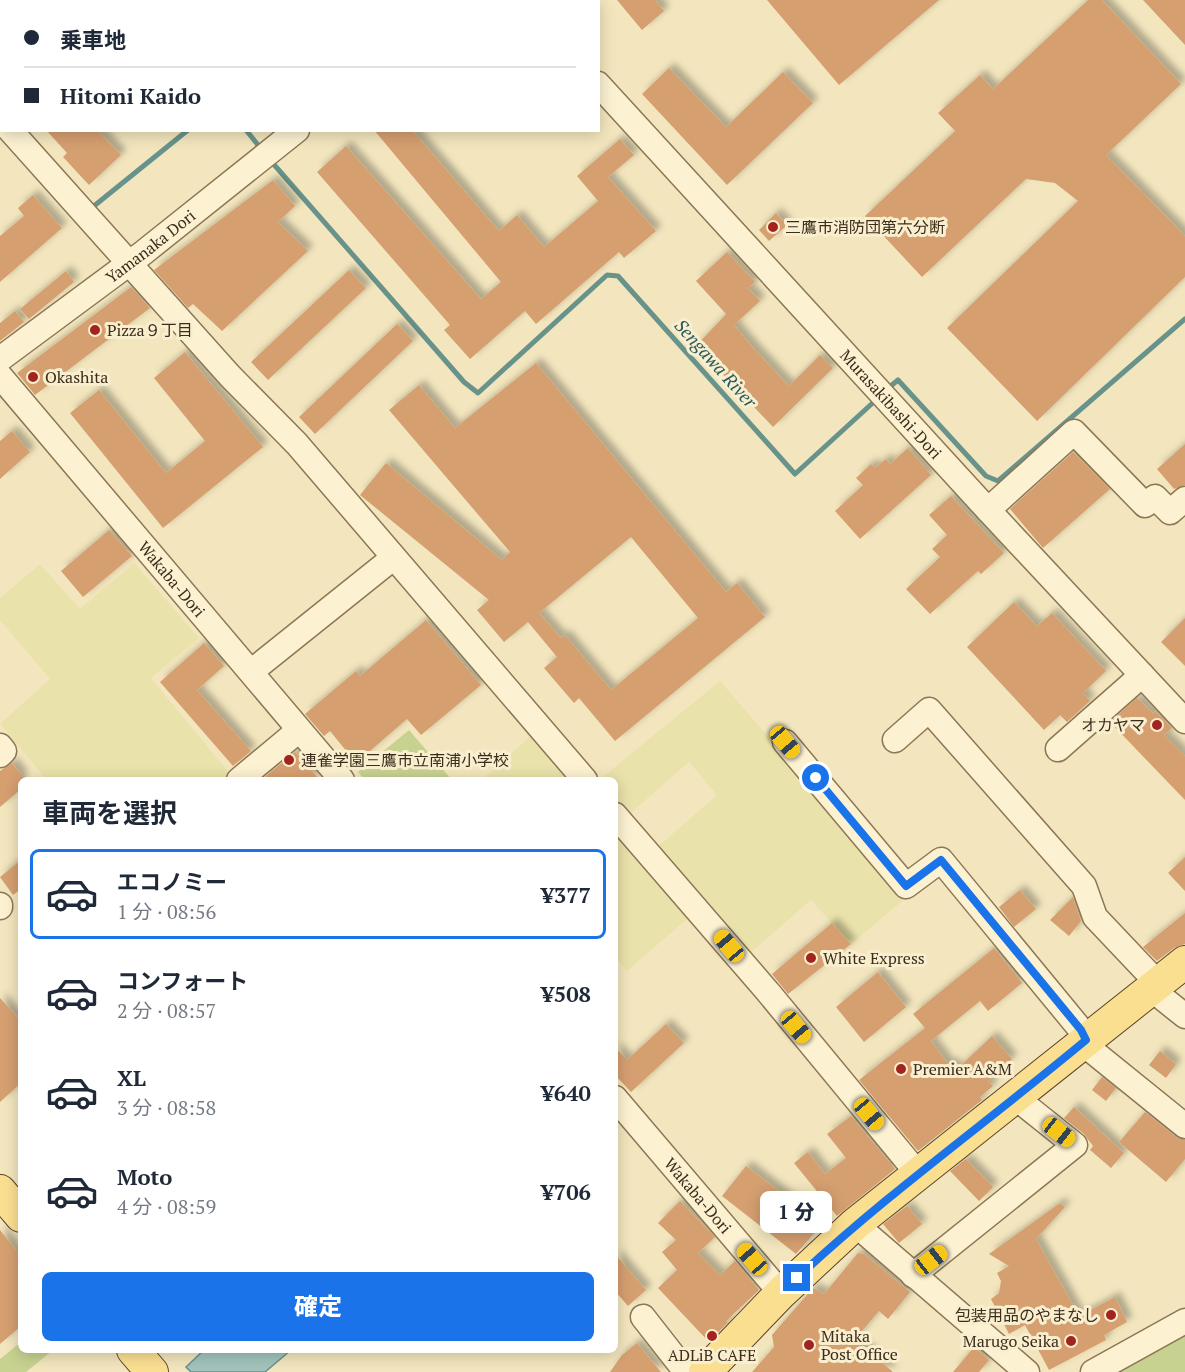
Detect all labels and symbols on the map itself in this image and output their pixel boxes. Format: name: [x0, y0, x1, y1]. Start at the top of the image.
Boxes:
street label: Yamanaka Dori: [101, 204, 200, 288]
place label: 三鷹市消防団第六分断: [785, 216, 945, 238]
marker: 三鷹市消防団第六分断: [766, 220, 780, 234]
water label: Sengawa River: [670, 314, 763, 413]
place label: Pizza９丁目: [107, 319, 193, 341]
marker: Pizza９丁目: [88, 323, 102, 337]
street label: Murasakibashi-Dori: [835, 345, 947, 464]
place label: Okashita: [45, 366, 108, 388]
marker: Okashita: [26, 370, 40, 384]
street label: Wakaba-Dori: [133, 536, 210, 622]
place label: オカヤマ: [1081, 714, 1145, 736]
marker: オカヤマ: [1150, 718, 1164, 732]
car: [767, 722, 803, 762]
place label: 連雀学園三鷹市立南浦小学校: [301, 749, 509, 771]
marker: 連雀学園三鷹市立南浦小学校: [282, 753, 296, 767]
route start: [802, 764, 829, 791]
car: [711, 926, 747, 966]
place label: White Express: [823, 947, 925, 969]
marker: White Express: [804, 951, 818, 965]
car: [778, 1007, 814, 1047]
place label: Premier A&M: [913, 1058, 1012, 1080]
marker: Premier A&M: [894, 1062, 908, 1076]
car: [851, 1094, 887, 1134]
car: [1039, 1114, 1079, 1150]
street label: Wakaba-Dori: [659, 1153, 737, 1238]
callout: 1 分: [761, 1191, 833, 1233]
car: [733, 1240, 771, 1278]
car: [911, 1242, 951, 1278]
route end: [783, 1264, 810, 1291]
place label: 包装用品のやまなし: [955, 1304, 1099, 1326]
marker: 包装用品のやまなし: [1104, 1308, 1118, 1322]
place label: Mitaka Post Office: [821, 1325, 898, 1365]
marker: ADLiB CAFE: [705, 1329, 719, 1343]
place label: Marugo Seika: [963, 1330, 1059, 1352]
marker: Marugo Seika: [1064, 1334, 1078, 1348]
marker: Mitaka Post Office: [802, 1338, 816, 1352]
place label: ADLiB CAFE: [668, 1344, 756, 1366]

